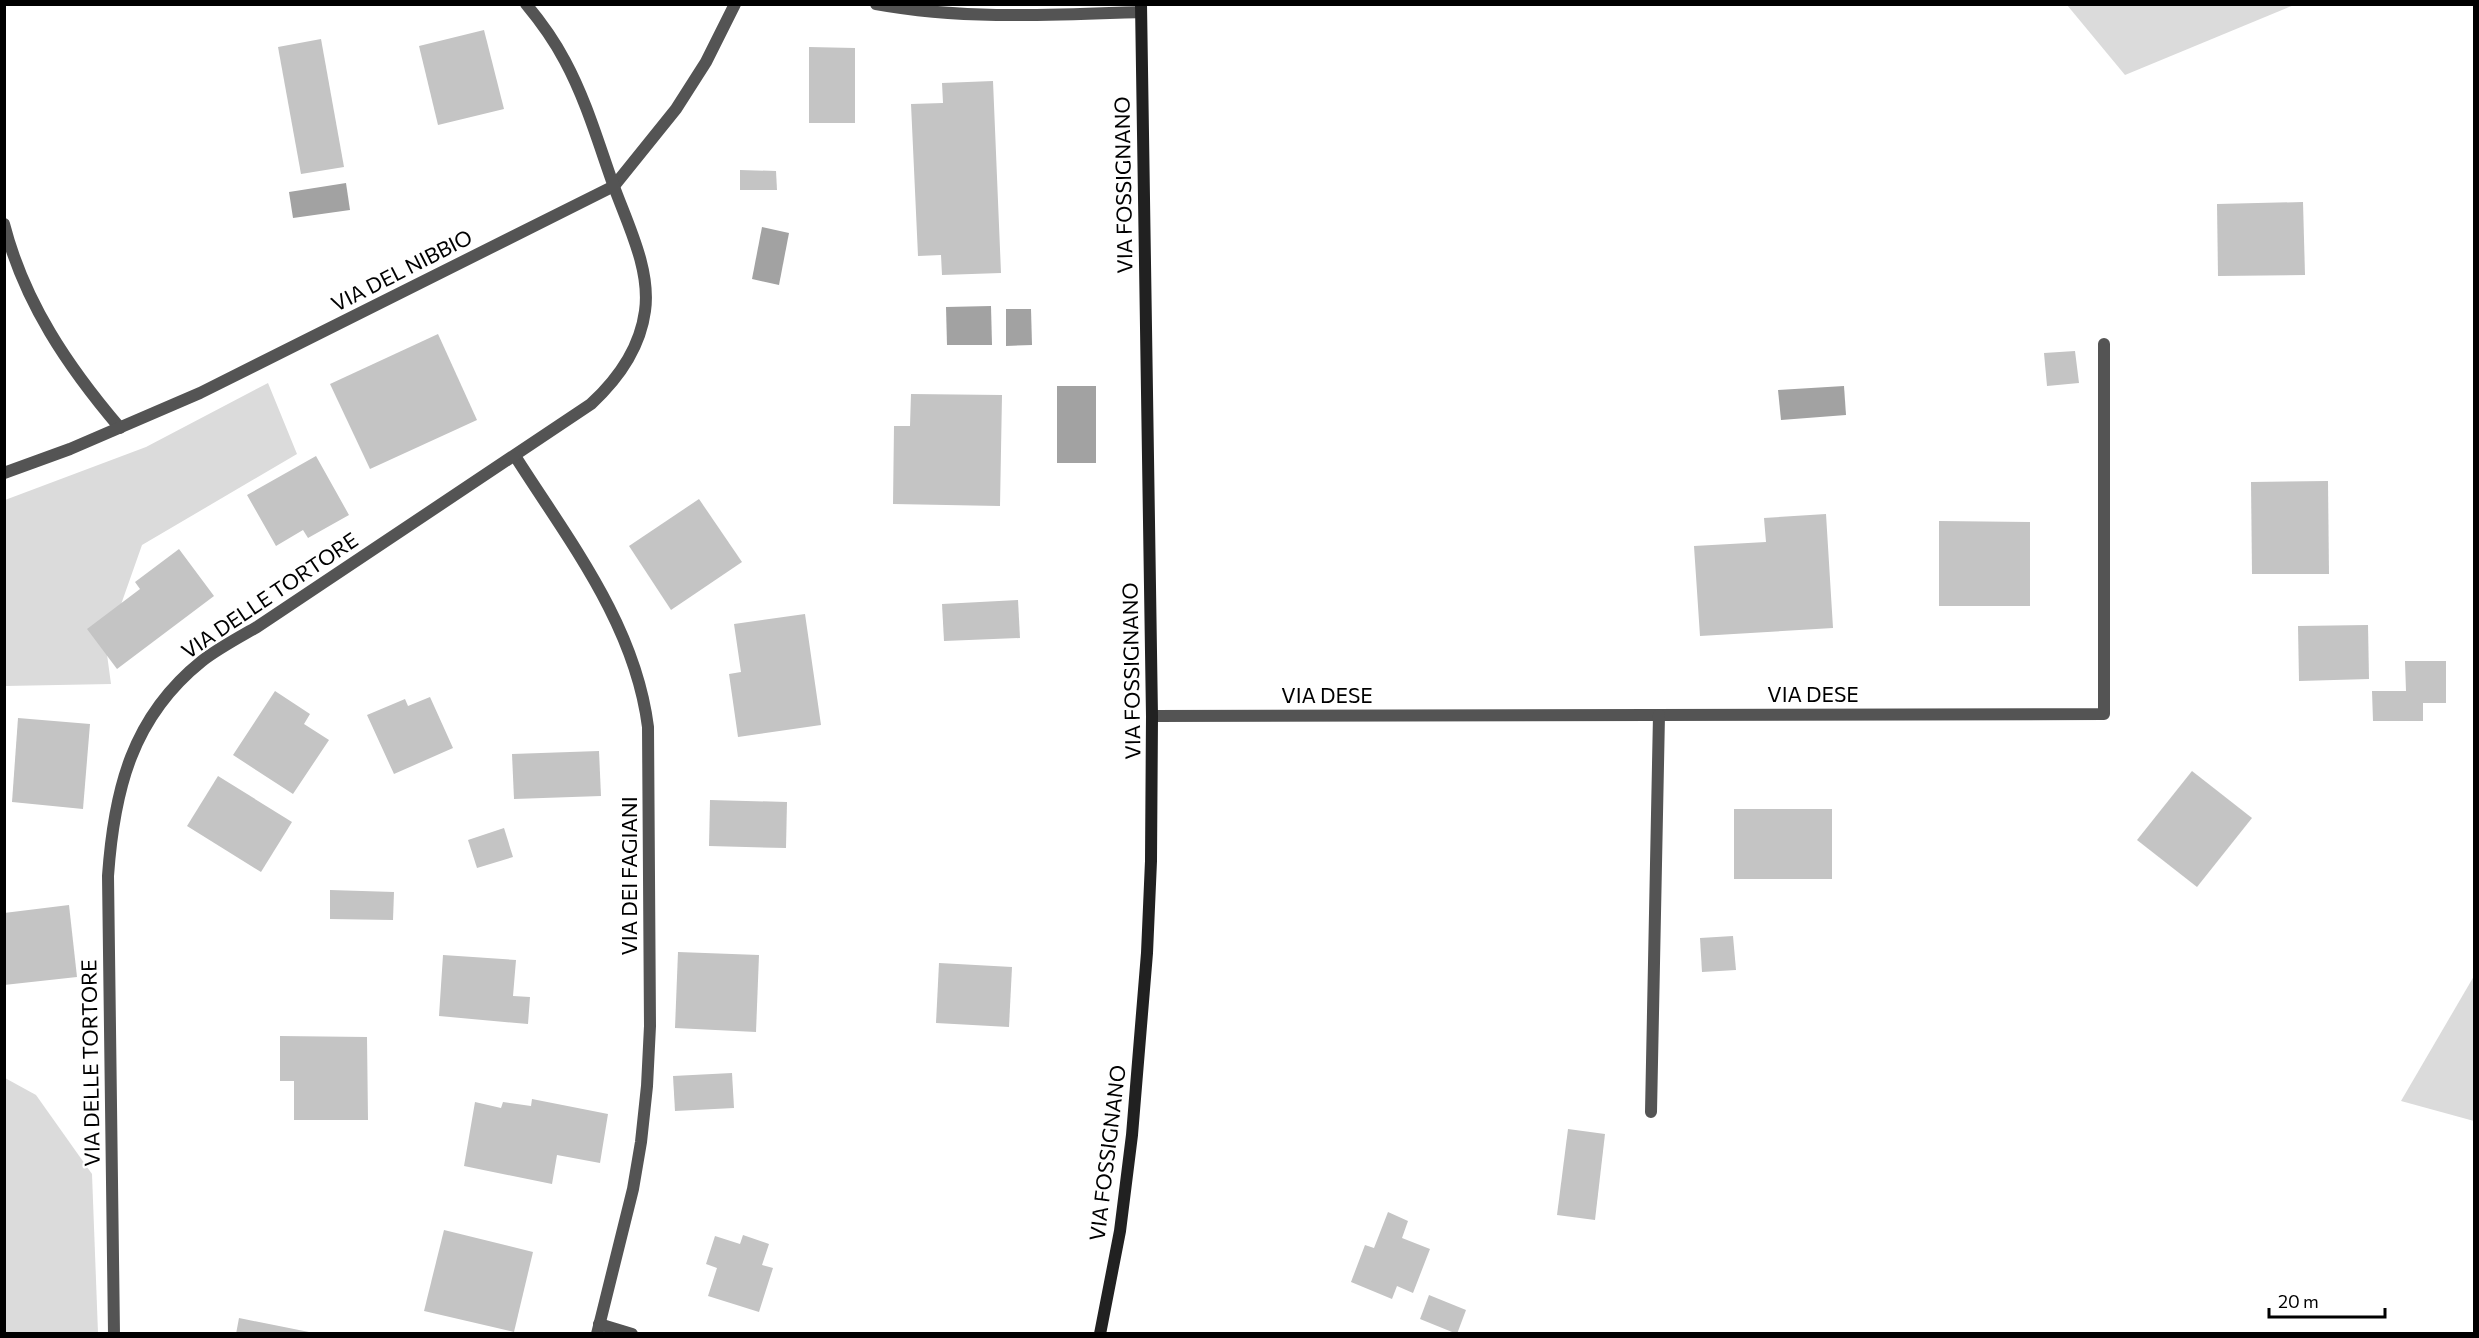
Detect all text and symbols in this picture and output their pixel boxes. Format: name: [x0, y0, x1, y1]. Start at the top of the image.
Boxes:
street label: VIA FOSSIGNANO: [1108, 96, 1137, 274]
street label: VIA DEL NIBBIO: [327, 223, 476, 316]
street label: VIA DELLE TORTORE: [176, 526, 362, 663]
street label: VIA FOSSIGNANO: [1116, 582, 1145, 760]
street label: VIA DESE: [1767, 681, 1859, 706]
street label: VIA DESE: [1281, 682, 1373, 707]
street label: VIA DEI FAGIANI: [616, 796, 641, 956]
street label: VIA DELLE TORTORE: [75, 959, 104, 1167]
street label: VIA FOSSIGNANO: [1083, 1063, 1130, 1242]
scale bar: [2269, 1281, 2384, 1319]
text: 20 m: [2278, 1290, 2319, 1312]

